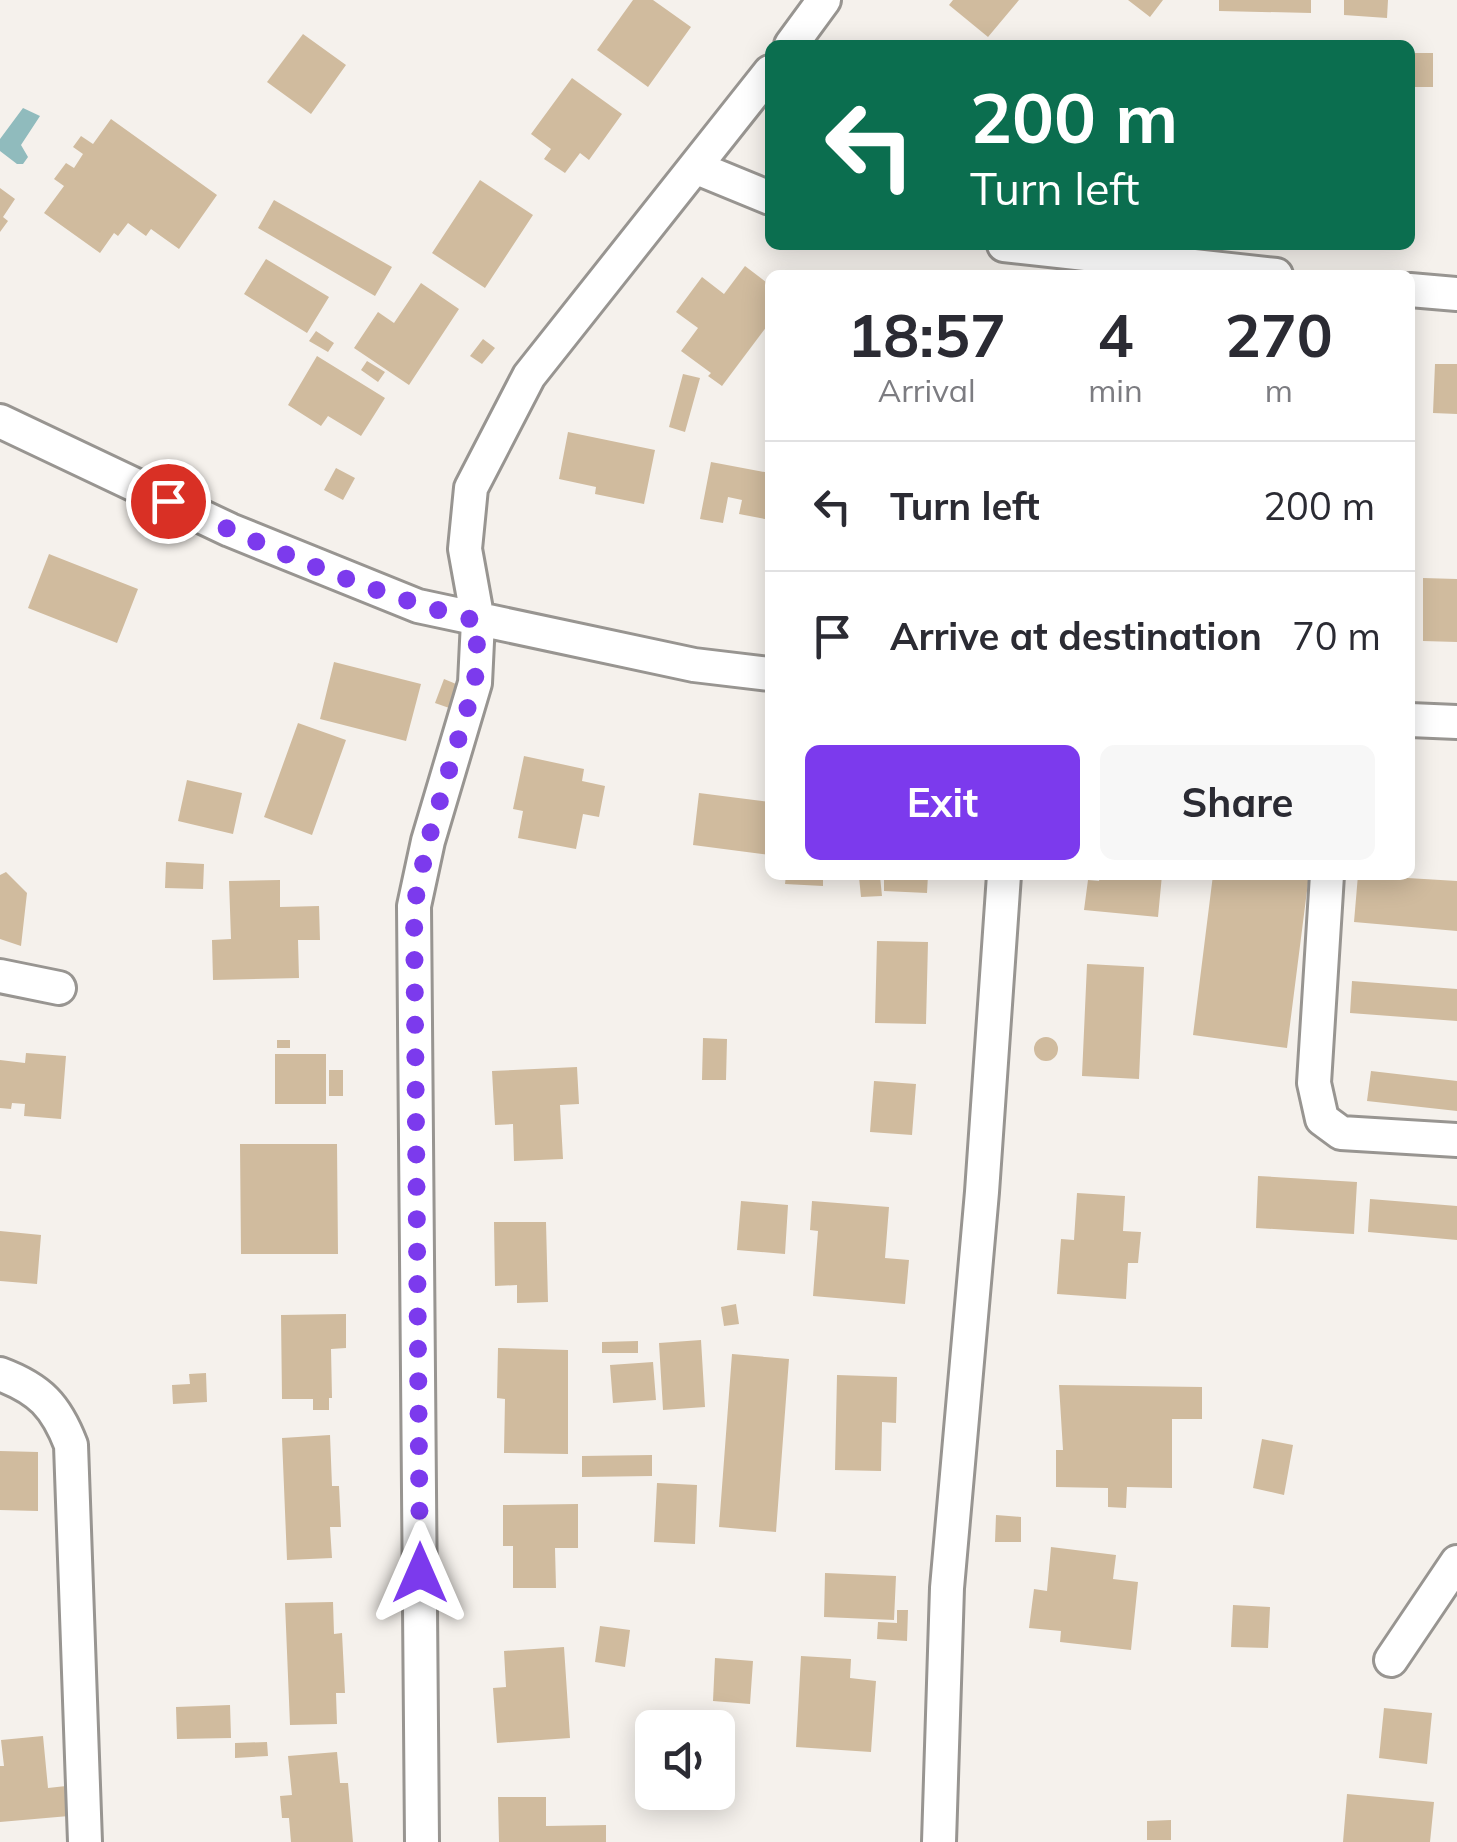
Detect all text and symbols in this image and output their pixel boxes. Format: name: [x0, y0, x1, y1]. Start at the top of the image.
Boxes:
text: 200 m: [970, 73, 1178, 161]
icon: left: [805, 80, 935, 210]
text: Turn left: [970, 160, 1139, 216]
text: 18:57: [847, 297, 1006, 372]
text: 4: [1097, 297, 1133, 372]
text: 270: [1225, 297, 1333, 372]
text: Arrival: [878, 370, 976, 410]
text: min: [1088, 370, 1143, 410]
text: m: [1265, 370, 1293, 410]
pin: [126, 459, 211, 544]
icon: arrive: [141, 474, 196, 529]
icon: left: [805, 479, 860, 534]
text: Turn left: [890, 482, 1040, 530]
text: 200 m: [1263, 482, 1375, 530]
icon: arrive: [805, 609, 860, 664]
text: Arrive at destination: [890, 612, 1262, 660]
text: 70 m: [1292, 612, 1381, 660]
button: Exit: [805, 745, 1080, 860]
button: Share: [1100, 745, 1375, 860]
position arrow: [368, 1521, 472, 1625]
map controls: [635, 1710, 735, 1810]
button: sound: [635, 1710, 735, 1810]

